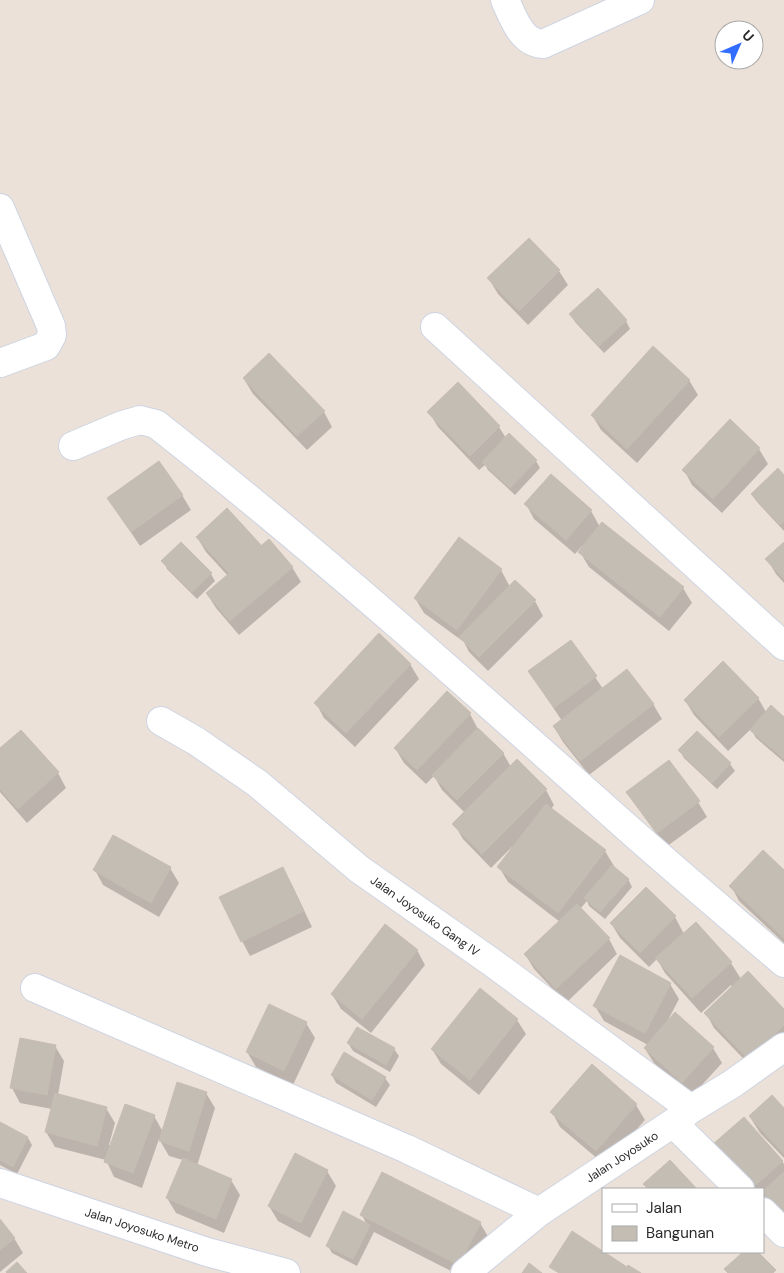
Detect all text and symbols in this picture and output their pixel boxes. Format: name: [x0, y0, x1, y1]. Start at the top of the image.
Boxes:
north arrow: [714, 20, 764, 70]
text: U: [738, 26, 758, 46]
street label: Jalan Joyosuko Gang IV: [367, 872, 483, 960]
street label: Jalan Joyosuko: [583, 1128, 661, 1186]
legend: [602, 1188, 764, 1253]
text: Jalan: [646, 1198, 682, 1218]
street label: Jalan Joyosuko Metro: [83, 1204, 201, 1256]
text: Bangunan: [646, 1223, 714, 1243]

